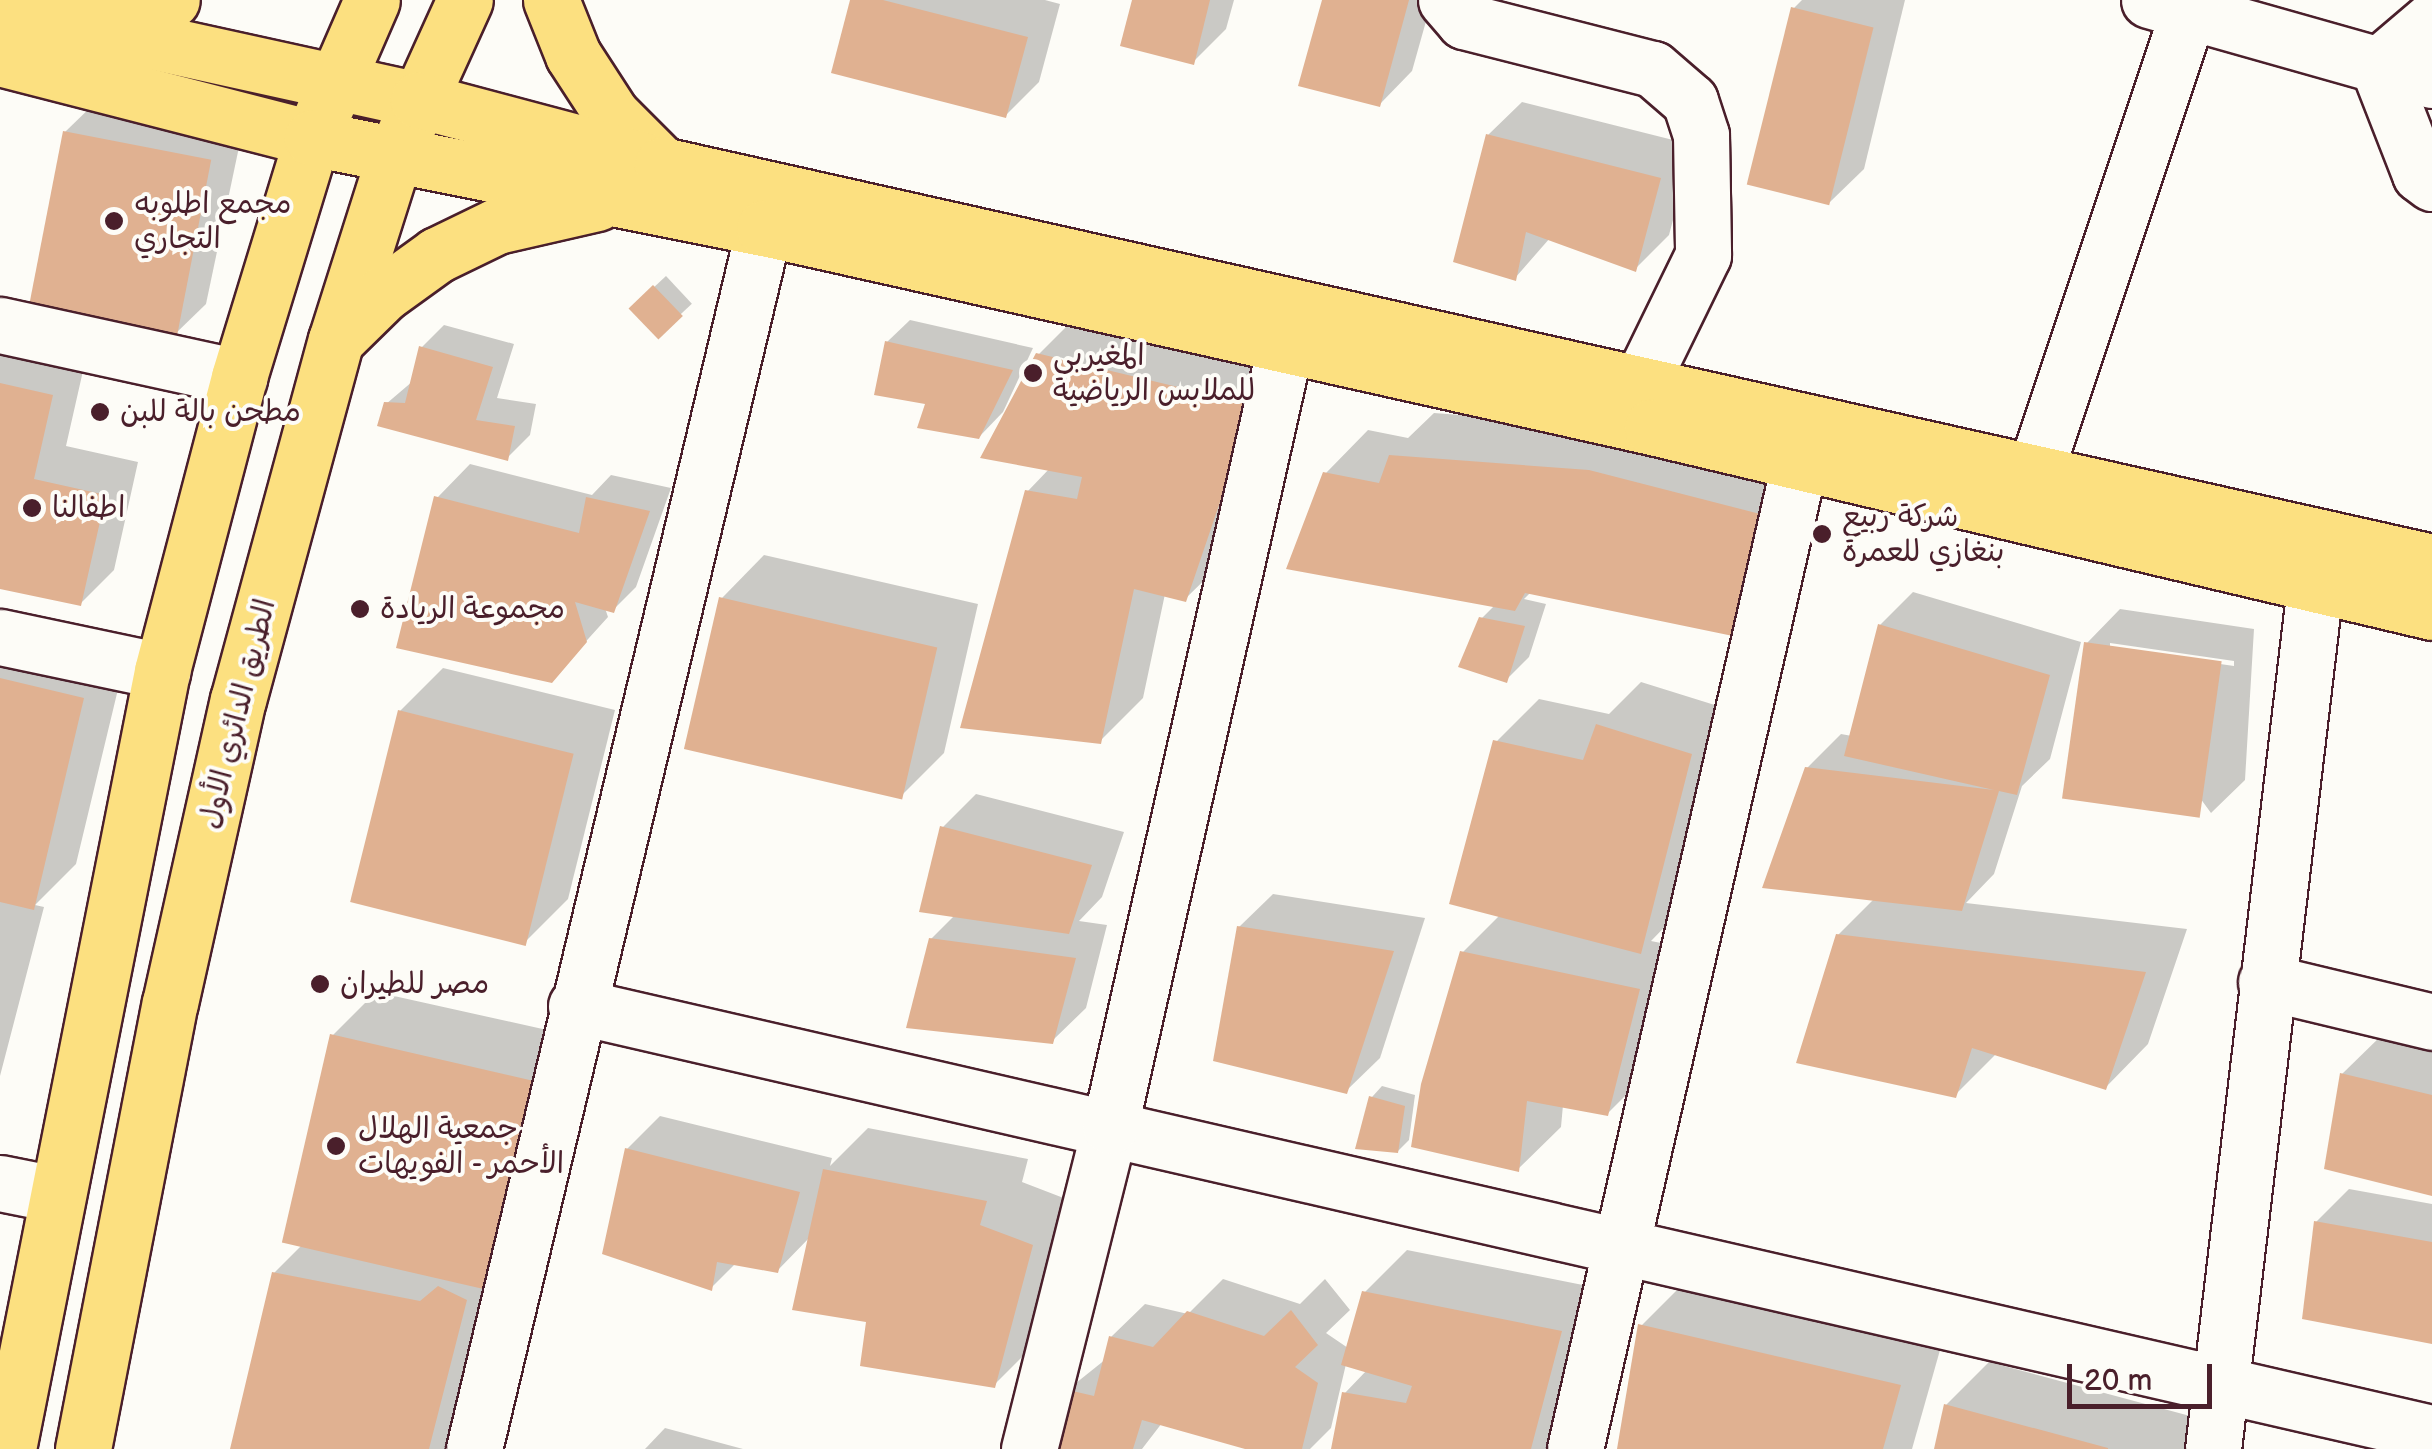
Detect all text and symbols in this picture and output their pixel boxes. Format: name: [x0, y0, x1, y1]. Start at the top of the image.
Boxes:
place label: مجمع اطلوبه التجاري: [134, 186, 291, 256]
marker: مجمع اطلوبه التجاري: [103, 210, 125, 232]
place label: المغيربي للملابس الرياضية: [1053, 338, 1255, 408]
marker: المغيربي للملابس الرياضية: [1022, 362, 1044, 384]
place label: مطحن بالة للبن: [120, 394, 301, 430]
marker: مطحن بالة للبن: [89, 401, 111, 423]
place label: اطفالنا: [52, 490, 125, 526]
marker: اطفالنا: [21, 497, 43, 519]
place label: شركة ربيع بنغازي للعمرة: [1842, 499, 2004, 570]
marker: شركة ربيع بنغازي للعمرة: [1811, 523, 1833, 545]
place label: مجموعة الريادة: [380, 591, 565, 627]
street label: الطريق الدائري الأول: [192, 595, 284, 833]
marker: مجموعة الريادة: [349, 598, 371, 620]
place label: مصر للطيران: [340, 966, 489, 1002]
marker: مصر للطيران: [309, 973, 331, 995]
place label: جمعية الهلال الأحمر - الفويهات: [358, 1111, 567, 1182]
marker: جمعية الهلال الأحمر - الفويهات: [323, 1133, 349, 1159]
scale bar: [2072, 1344, 2217, 1406]
text: 20 m: [2084, 1363, 2152, 1399]

